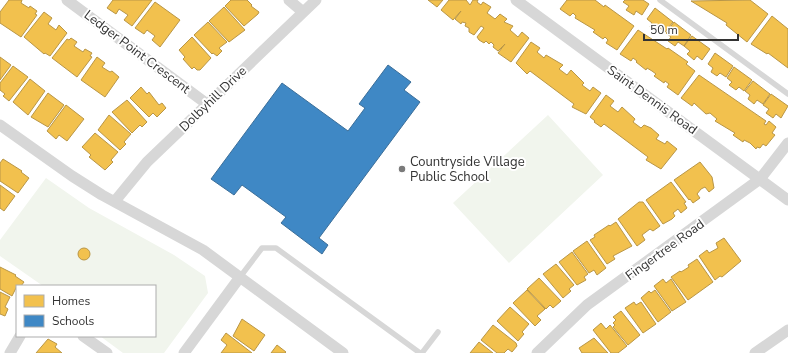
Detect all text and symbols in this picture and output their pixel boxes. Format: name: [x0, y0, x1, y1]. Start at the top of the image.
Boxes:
street label: Ledger Point Crescent: [80, 6, 194, 98]
scale bar: [644, 16, 738, 42]
text: 50 m: [650, 22, 678, 38]
street label: Saint Dennis Road: [603, 61, 701, 139]
street label: Dolbyhill Drive: [175, 62, 251, 136]
place label: Countryside Village Public School: [410, 153, 525, 186]
marker: Countryside Village Public School: [397, 164, 407, 174]
street label: Fingertree Road: [622, 215, 708, 285]
legend: [16, 285, 156, 337]
text: Homes: [52, 293, 90, 309]
text: Schools: [52, 313, 95, 329]

